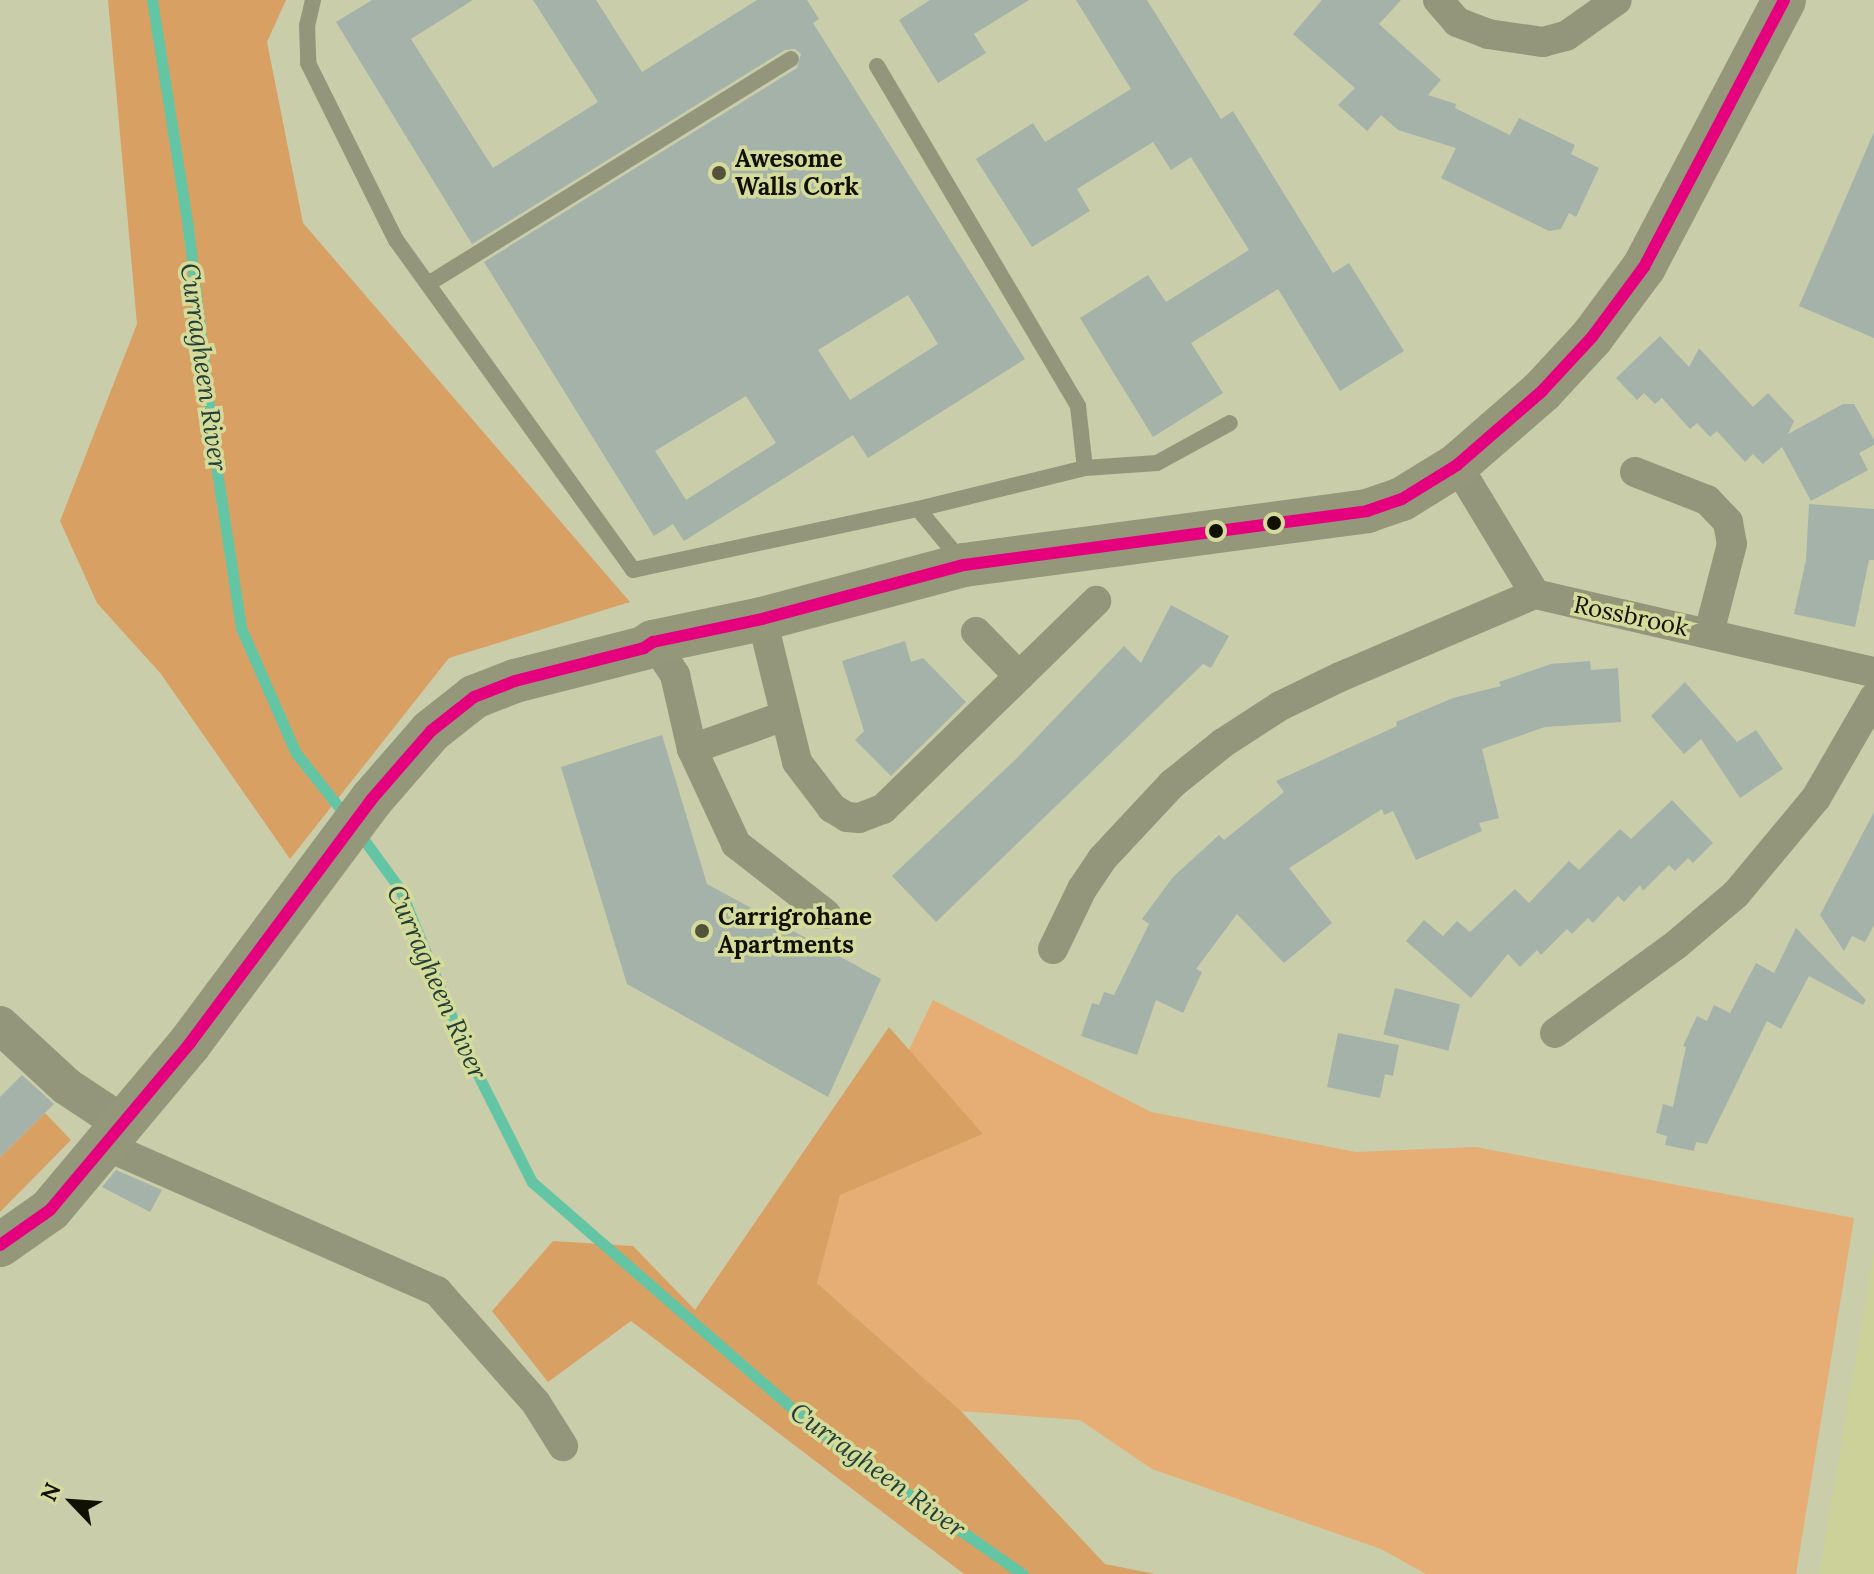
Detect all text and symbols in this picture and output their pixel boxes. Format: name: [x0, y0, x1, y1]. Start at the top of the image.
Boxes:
place label: Awesome Walls Cork: [735, 145, 859, 201]
marker: Awesome Walls Cork: [710, 164, 728, 182]
water label: Curragheen River: [174, 261, 234, 473]
unlabelled marker: [1266, 515, 1282, 531]
unlabelled marker: [1208, 523, 1224, 539]
street label: Rossbrook: [1571, 590, 1691, 642]
water label: Curragheen River: [380, 880, 494, 1084]
place label: Carrigrohane Apartments: [718, 903, 872, 959]
marker: Carrigrohane Apartments: [693, 922, 711, 940]
water label: Curragheen River: [784, 1396, 972, 1544]
north arrow: [32, 1462, 112, 1542]
text: N: [34, 1478, 67, 1505]

